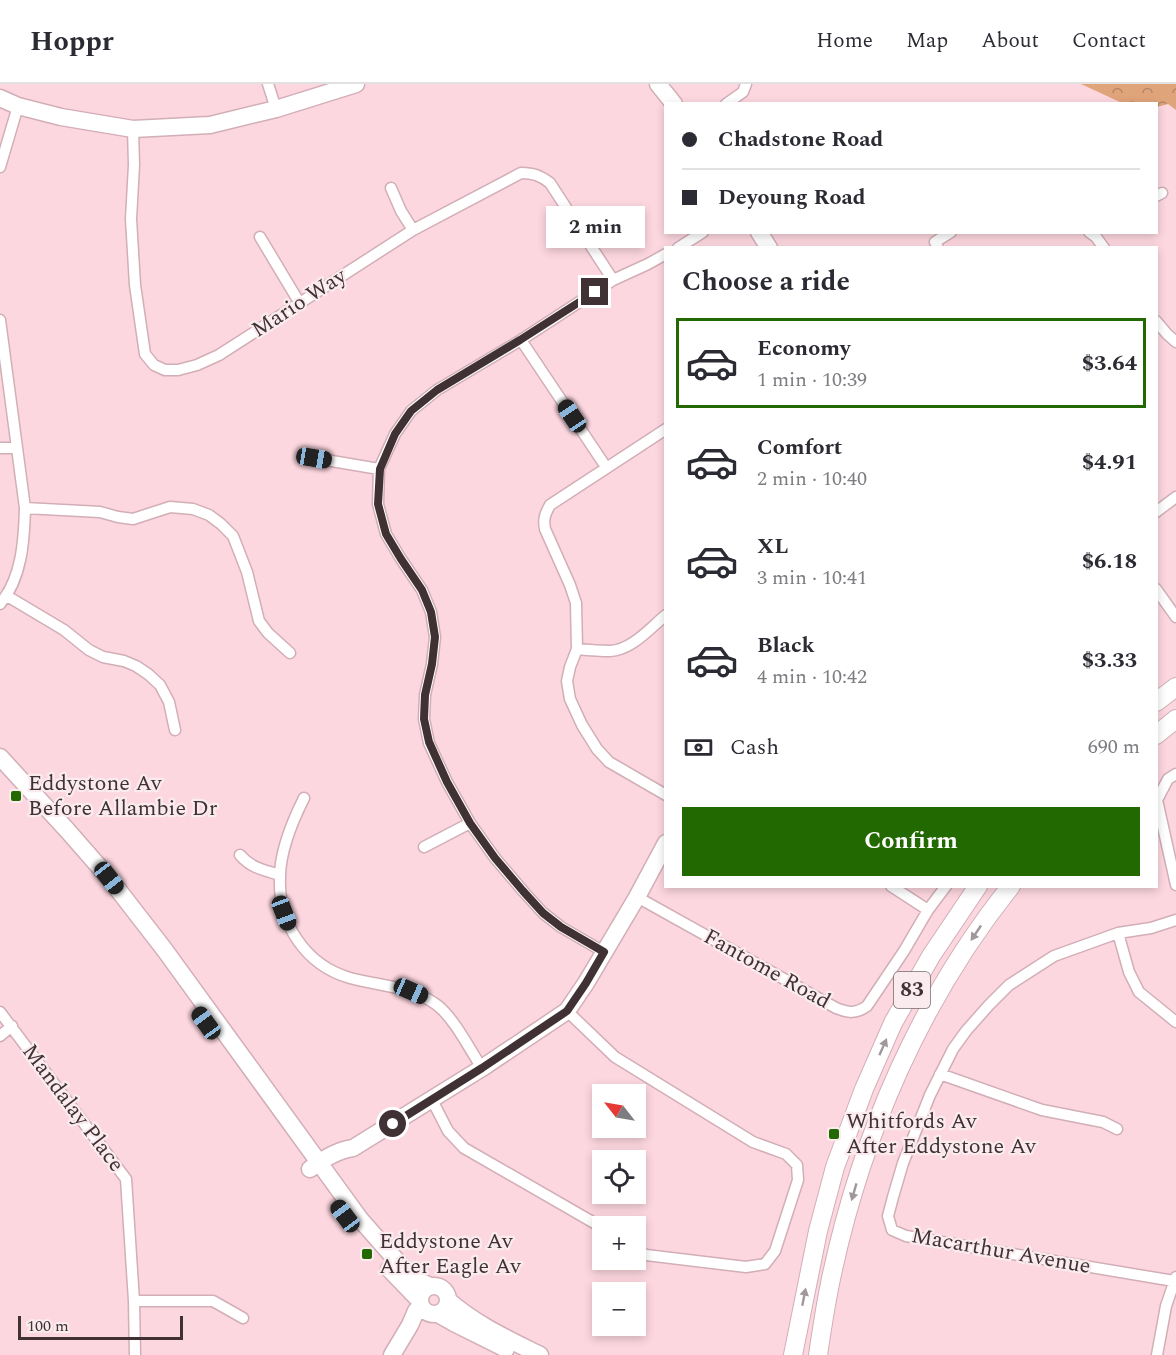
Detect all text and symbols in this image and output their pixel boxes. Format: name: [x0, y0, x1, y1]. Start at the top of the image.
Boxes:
text: Hoppr: [30, 20, 114, 63]
text: Home: [816, 25, 873, 57]
text: Map: [906, 25, 948, 57]
text: About: [981, 25, 1039, 57]
text: Contact: [1072, 25, 1146, 57]
text: Chadstone Road: [718, 123, 883, 156]
text: Deyoung Road: [718, 181, 866, 214]
callout: 2 min: [546, 205, 644, 247]
text: 2 min: [569, 212, 622, 242]
street label: Mario Way: [245, 259, 354, 346]
text: Choose a ride: [682, 261, 850, 303]
route end: [581, 278, 608, 305]
text: Economy: [757, 332, 850, 365]
icon: car: [685, 336, 739, 390]
text: $3.64: [1082, 347, 1137, 380]
text: 1 min · 10:39: [757, 365, 867, 395]
car: [554, 396, 590, 436]
text: Comfort: [757, 431, 842, 464]
icon: car: [685, 435, 739, 489]
car: [295, 446, 333, 470]
text: $4.91: [1082, 446, 1137, 479]
text: 2 min · 10:40: [757, 464, 867, 494]
text: XL: [757, 530, 788, 563]
icon: car: [685, 534, 739, 588]
text: $6.18: [1082, 545, 1137, 578]
text: 3 min · 10:41: [757, 563, 867, 593]
text: Black: [757, 629, 815, 662]
icon: car: [685, 633, 739, 687]
text: $3.33: [1082, 644, 1137, 677]
text: 4 min · 10:42: [757, 662, 867, 692]
icon: cash: [682, 731, 715, 764]
text: Cash: [730, 731, 779, 764]
text: 690 m: [1088, 732, 1140, 762]
place label: Eddystone Av Before Allambie Dr: [28, 767, 218, 825]
marker: Eddystone Av Before Allambie Dr: [9, 789, 23, 803]
button: Confirm: [682, 807, 1140, 876]
car: [91, 858, 127, 898]
car: [269, 893, 299, 933]
street label: Fantome Road: [697, 920, 837, 1018]
one-way arrow: [971, 925, 982, 942]
road number: 83: [894, 972, 930, 1008]
car: [391, 975, 431, 1007]
car: [188, 1003, 224, 1043]
street label: Mandalay Place: [14, 1037, 132, 1179]
one-way arrow: [878, 1037, 888, 1055]
north arrow: [592, 1084, 646, 1138]
map controls: [592, 1084, 646, 1336]
place label: Whitfords Av After Eddystone Av: [846, 1105, 1037, 1163]
route start: [379, 1110, 406, 1137]
marker: Whitfords Av After Eddystone Av: [827, 1127, 841, 1141]
button: locate: [592, 1150, 646, 1204]
one-way arrow: [849, 1183, 858, 1201]
car: [327, 1196, 363, 1236]
button: +: [592, 1216, 646, 1270]
street label: Macarthur Avenue: [909, 1219, 1093, 1283]
place label: Eddystone Av After Eagle Av: [379, 1225, 522, 1283]
marker: Eddystone Av After Eagle Av: [360, 1247, 374, 1261]
button: −: [592, 1282, 646, 1336]
one-way arrow: [800, 1288, 809, 1307]
scale bar: [18, 1313, 183, 1340]
text: 100 m: [27, 1314, 69, 1338]

